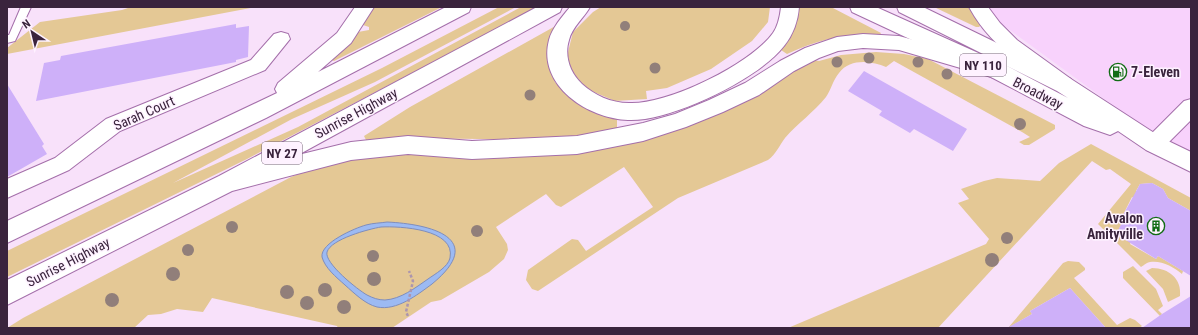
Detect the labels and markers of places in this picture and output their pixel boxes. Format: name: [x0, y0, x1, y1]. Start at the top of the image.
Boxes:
fuel station icon: 7-Eleven: [1108, 62, 1128, 82]
place label: 7-Eleven: [1131, 64, 1180, 80]
place label: Avalon Amityville: [1087, 210, 1143, 242]
building icon: Avalon Amityville: [1146, 216, 1166, 236]

